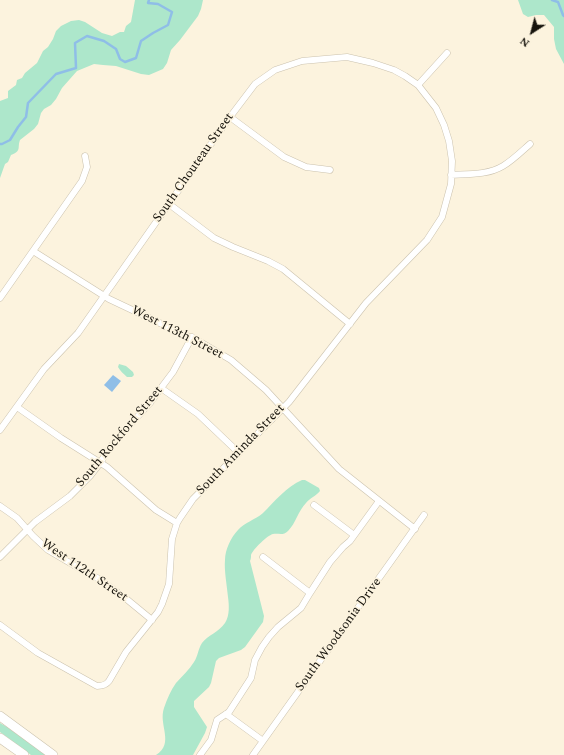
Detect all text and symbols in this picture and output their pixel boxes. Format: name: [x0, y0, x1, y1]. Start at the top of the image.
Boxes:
north arrow: [512, 12, 552, 52]
text: N: [516, 33, 533, 52]
street label: South Chouteau Street: [150, 110, 238, 226]
street label: West 113th Street: [128, 303, 226, 363]
street label: South Rockford Street: [73, 383, 167, 491]
street label: South Aminda Street: [194, 401, 288, 499]
street label: West 112th Street: [38, 536, 130, 606]
street label: South Woodsonia Drive: [293, 575, 385, 695]

